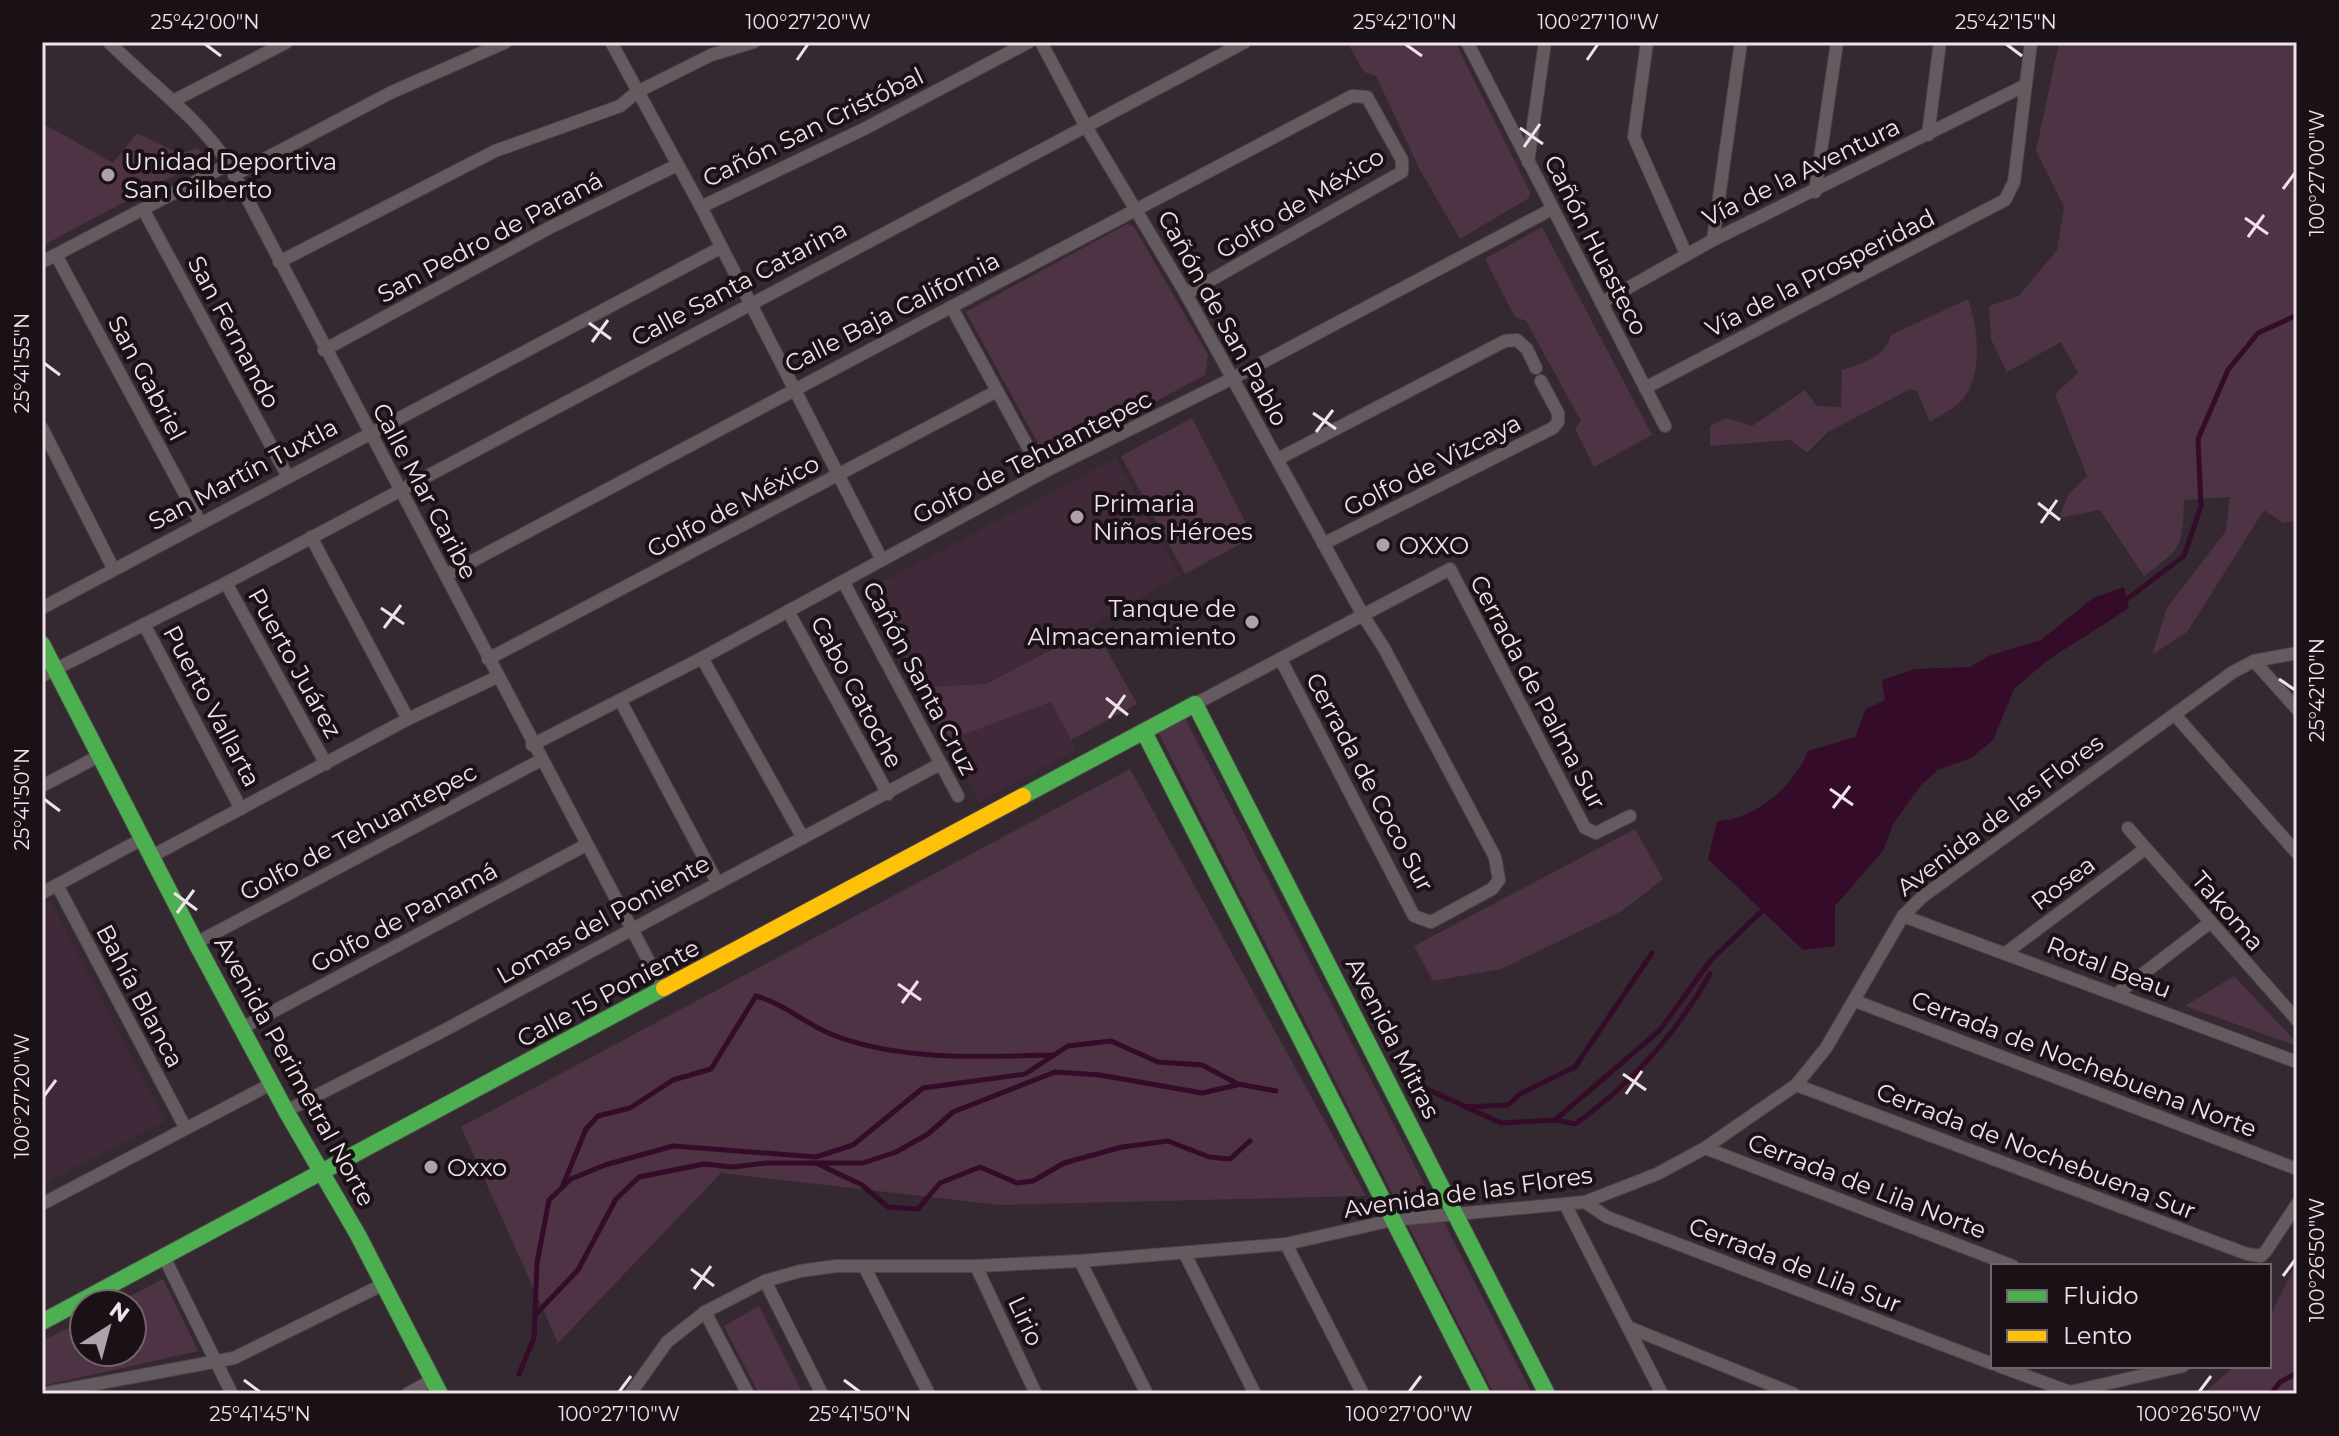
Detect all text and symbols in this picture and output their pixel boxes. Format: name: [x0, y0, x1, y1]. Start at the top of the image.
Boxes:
text: 25°42'00"N: [150, 10, 260, 34]
text: 100°27'20"W: [745, 10, 871, 34]
text: 25°42'10"N: [1353, 10, 1457, 34]
text: 100°27'10"W: [1537, 10, 1659, 34]
text: 25°42'15"N: [1955, 10, 2057, 34]
street label: Cañón San Cristóbal: [698, 61, 928, 193]
text: 100°27'00"W: [2305, 110, 2329, 236]
street label: Vía de la Aventura: [1698, 112, 1904, 232]
street label: Golfo de México: [1211, 141, 1389, 265]
place label: Unidad Deportiva San Gilberto: [124, 147, 337, 204]
street label: Cañón Huasteco: [1538, 150, 1654, 340]
street label: San Pedro de Paraná: [372, 165, 608, 309]
marker: Unidad Deportiva San Gilberto: [99, 166, 117, 184]
street label: Vía de la Prosperidad: [1701, 203, 1939, 343]
street label: Cañón de San Pablo: [1152, 205, 1294, 431]
street label: Calle Santa Catarina: [626, 214, 852, 352]
street label: Calle Baja California: [780, 245, 1004, 379]
street label: San Fernando: [182, 251, 286, 413]
street label: San Gabriel: [102, 311, 192, 445]
text: 25°41'55"N: [10, 313, 34, 413]
street label: Golfo de Tehuantepec: [908, 384, 1156, 530]
street label: Calle Mar Caribe: [366, 398, 484, 584]
street label: Golfo de Vizcaya: [1338, 408, 1526, 522]
street label: San Martín Tuxtla: [143, 412, 343, 536]
street label: Golfo de México: [642, 448, 824, 564]
place label: Primaria Niños Héroes: [1093, 489, 1253, 546]
marker: Primaria Niños Héroes: [1068, 508, 1086, 526]
place label: OXXO: [1399, 531, 1469, 560]
marker: OXXO: [1374, 536, 1392, 554]
street label: Cerrada de Palma Sur: [1464, 570, 1612, 814]
street label: Cañón Santa Cruz: [857, 576, 983, 780]
street label: Puerto Juárez: [242, 583, 348, 743]
place label: Tanque de Almacenamiento: [1028, 594, 1236, 651]
street label: Cabo Catoche: [805, 611, 909, 773]
marker: Tanque de Almacenamiento: [1243, 613, 1261, 631]
street label: Puerto Vallarta: [157, 620, 267, 792]
text: 25°42'10"N: [2305, 638, 2329, 742]
street label: Cerrada de Coco Sur: [1300, 668, 1440, 896]
street label: Avenida de las Flores: [1891, 728, 2109, 902]
text: 25°41'50"N: [10, 748, 34, 850]
street label: Golfo de Tehuantepec: [235, 757, 481, 907]
street label: Lomas del Poniente: [491, 848, 715, 990]
street label: Rosea: [2025, 850, 2101, 916]
street label: Golfo de Panamá: [306, 856, 502, 978]
street label: Takoma: [2186, 865, 2270, 957]
street label: Bahía Blanca: [90, 919, 190, 1073]
street label: Rotal Beau: [2043, 930, 2175, 1004]
street label: Avenida Perimetral Norte: [209, 931, 381, 1211]
street label: Calle 15 Poniente: [512, 933, 704, 1053]
street label: Avenida Mitras: [1340, 953, 1446, 1123]
street label: Cerrada de Nochebuena Norte: [1907, 985, 2261, 1143]
text: 100°27'20"W: [10, 1033, 34, 1159]
street label: Cerrada de Nochebuena Sur: [1872, 1077, 2200, 1225]
street label: Cerrada de Lila Norte: [1744, 1127, 1990, 1245]
place label: Oxxo: [447, 1153, 507, 1182]
marker: Oxxo: [422, 1158, 440, 1176]
street label: Avenida de las Flores: [1342, 1160, 1594, 1224]
text: 100°26'50"W: [2305, 1198, 2329, 1322]
street label: Cerrada de Lila Sur: [1685, 1211, 1905, 1319]
legend: [1991, 1264, 2271, 1368]
text: Fluido: [2063, 1281, 2139, 1310]
north arrow: [68, 1288, 148, 1368]
street label: Lirio: [1002, 1292, 1050, 1350]
text: N: [104, 1296, 135, 1328]
text: Lento: [2063, 1321, 2132, 1350]
text: 25°41'45"N: [209, 1402, 311, 1426]
text: 100°27'10"W: [558, 1402, 680, 1426]
text: 25°41'50"N: [809, 1402, 911, 1426]
text: 100°27'00"W: [1346, 1402, 1472, 1426]
text: 100°26'50"W: [2137, 1402, 2261, 1426]

